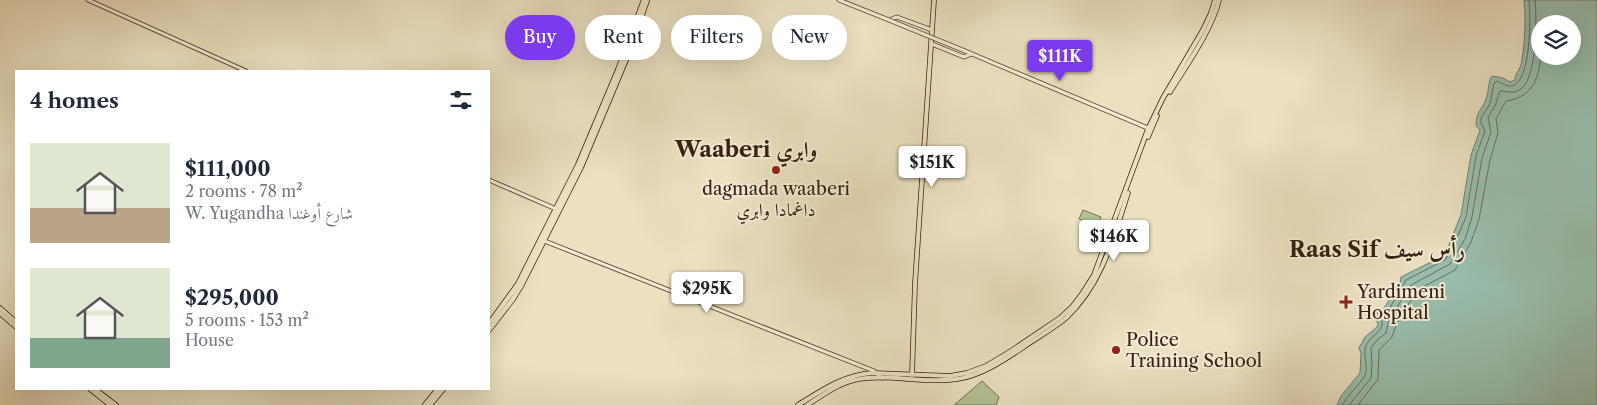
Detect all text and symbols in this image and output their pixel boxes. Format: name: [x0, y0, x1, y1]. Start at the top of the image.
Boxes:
chip: Buy: [505, 15, 575, 60]
chip: Rent: [585, 15, 661, 60]
chip: Filters: [671, 15, 762, 60]
chip: New: [772, 15, 847, 60]
map controls: [1531, 15, 1581, 65]
button: layers: [1531, 15, 1581, 65]
pin: $111K: [1025, 39, 1095, 82]
text: $111K: [1038, 46, 1082, 66]
icon: filters: [447, 86, 475, 114]
text: 4 homes: [30, 88, 119, 113]
district label: Waaberi وابري: [674, 136, 817, 168]
pin: $151K: [897, 146, 967, 188]
text: $151K: [910, 152, 954, 172]
text: $111,000: [185, 156, 271, 181]
icon: home: [70, 163, 130, 223]
marker: dagmada waaberi داغمادا وابري: [770, 164, 782, 176]
place label: dagmada waaberi داغمادا وابري: [702, 178, 851, 225]
text: 2 rooms · 78 m²: [185, 181, 303, 201]
text: W. Yugandha شارع أوغندا: [185, 203, 353, 223]
pin: $146K: [1079, 220, 1149, 262]
text: $146K: [1090, 226, 1138, 246]
district label: Raas Sif رأس سيف: [1289, 234, 1465, 263]
pin: $295K: [672, 272, 742, 314]
text: $295K: [682, 278, 732, 298]
place label: Yardimeni Hospital: [1356, 281, 1445, 324]
text: $295,000: [185, 285, 279, 310]
icon: home: [70, 288, 130, 348]
marker: Yardimeni Hospital: [1339, 295, 1353, 309]
text: 5 rooms · 153 m²: [185, 310, 309, 330]
place label: Police Training School: [1126, 329, 1262, 372]
text: House: [185, 330, 234, 350]
marker: Police Training School: [1110, 344, 1122, 356]

